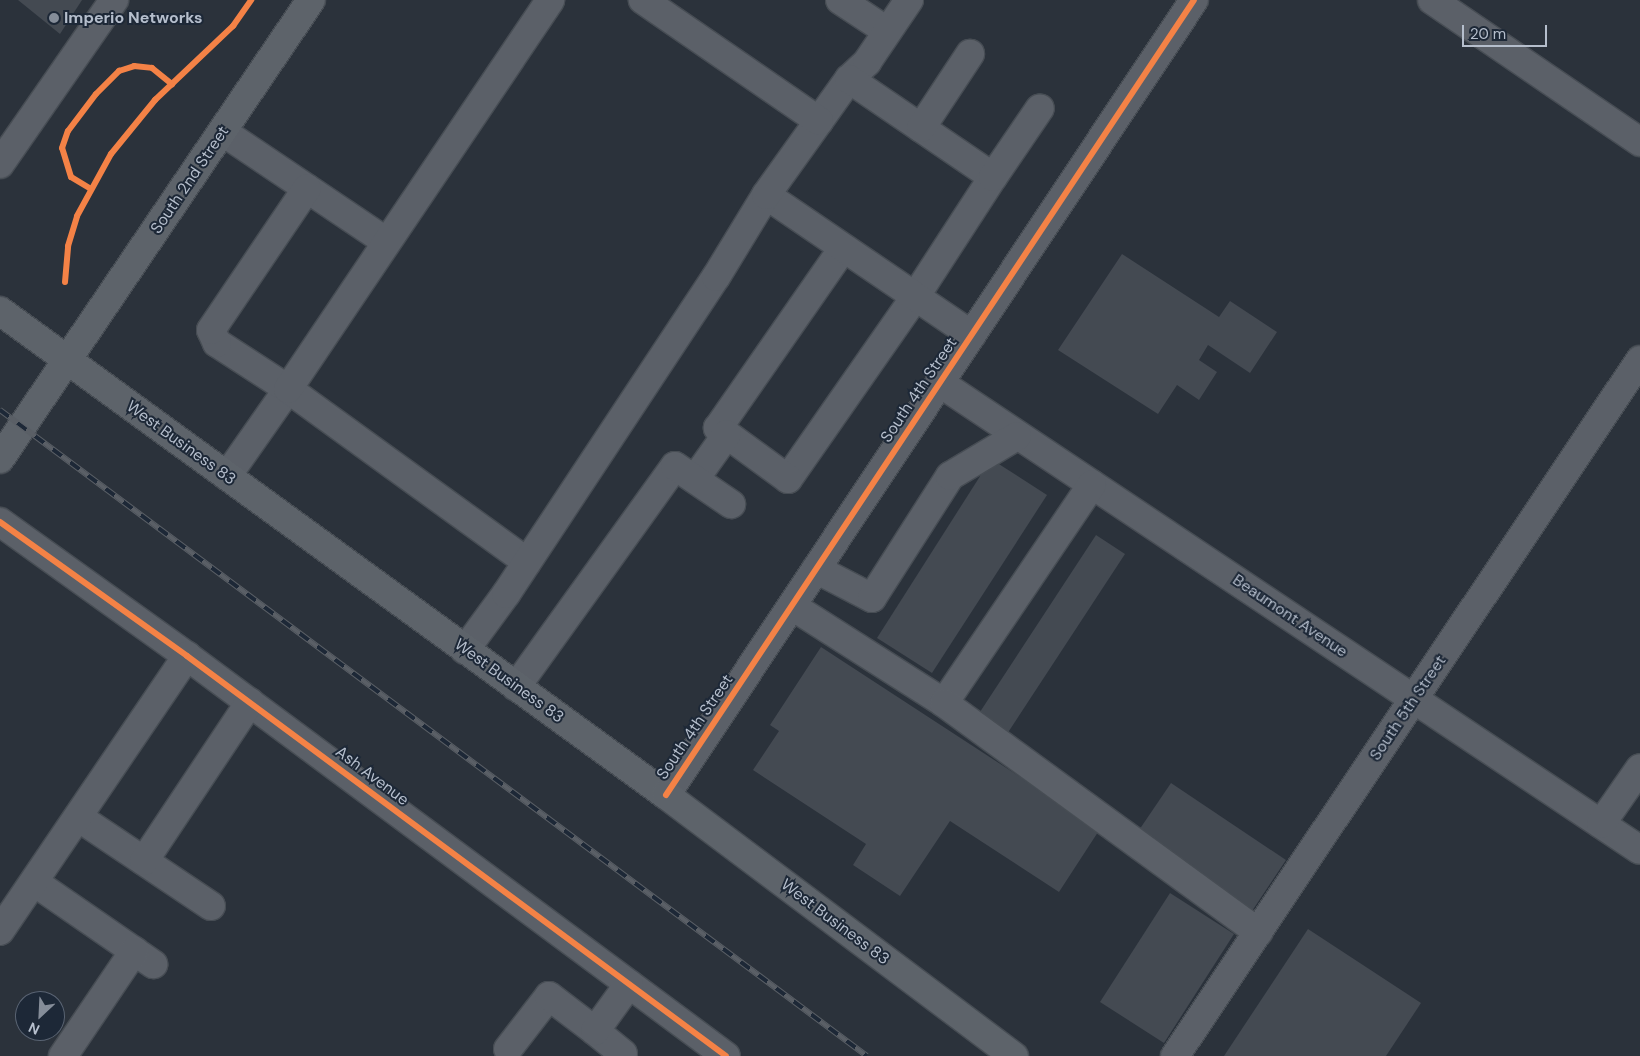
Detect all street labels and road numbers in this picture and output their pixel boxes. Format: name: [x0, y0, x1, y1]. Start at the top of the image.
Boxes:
street label: South 2nd Street: [147, 123, 233, 237]
street label: South 4th Street: [877, 334, 961, 446]
street label: West Business 83: [123, 397, 239, 489]
street label: Beaumont Avenue: [1229, 570, 1351, 662]
street label: West Business 83: [451, 635, 567, 727]
street label: South 5th Street: [1366, 652, 1450, 764]
street label: South 4th Street: [653, 671, 737, 783]
street label: Ash Avenue: [332, 742, 412, 810]
street label: West Business 83: [777, 875, 893, 969]

